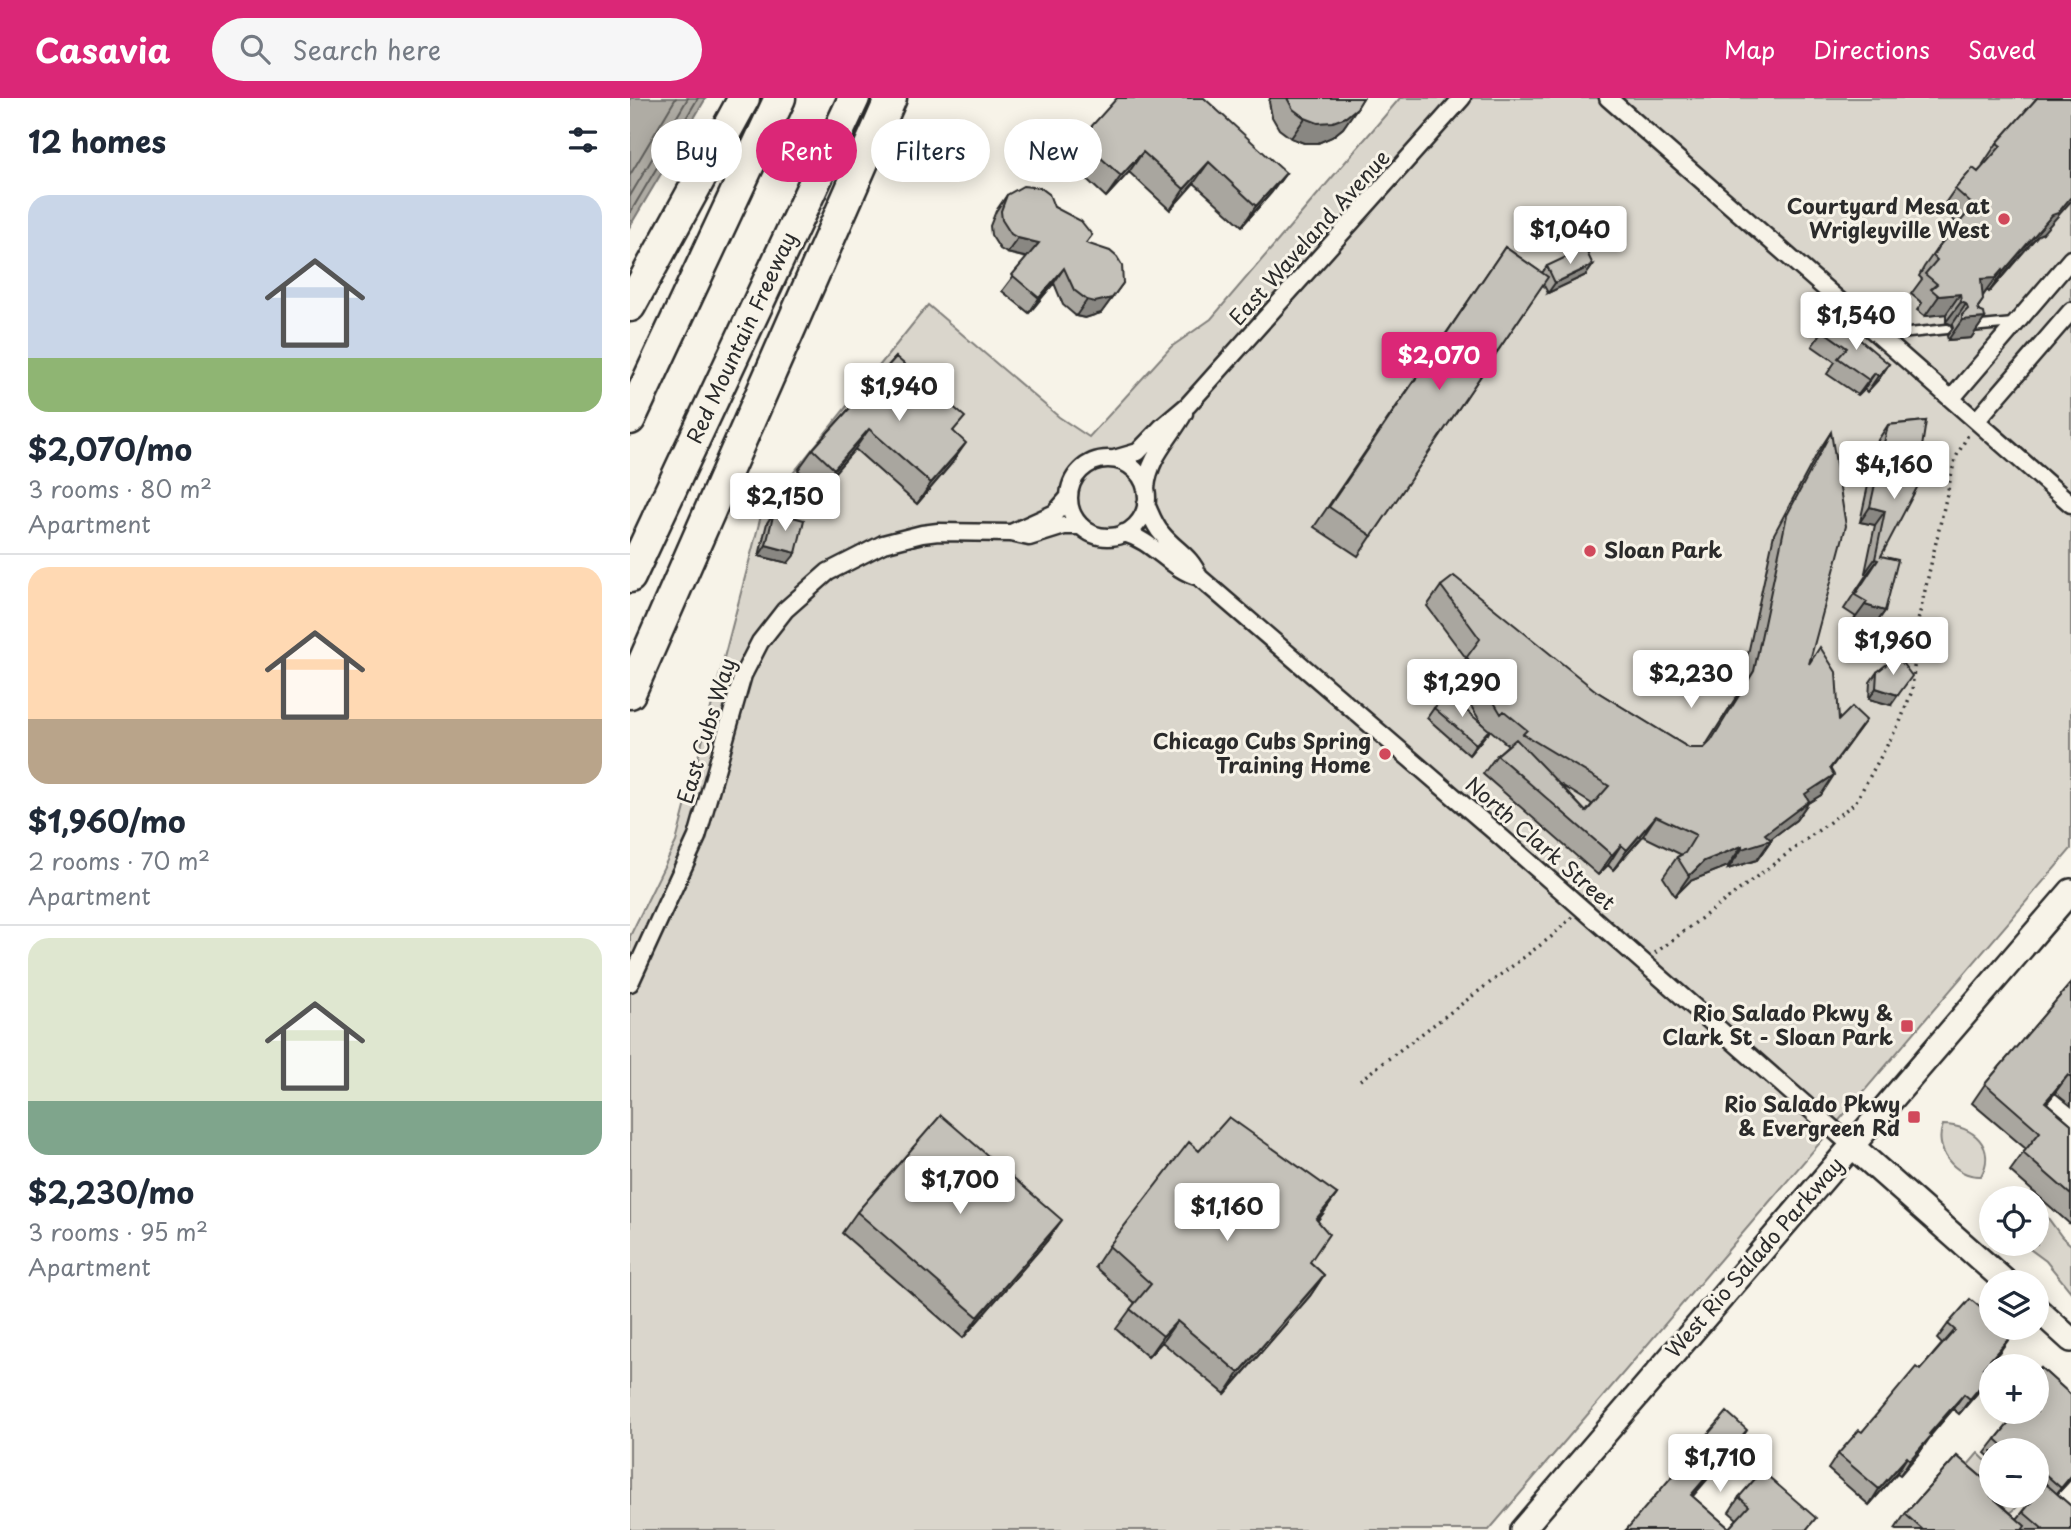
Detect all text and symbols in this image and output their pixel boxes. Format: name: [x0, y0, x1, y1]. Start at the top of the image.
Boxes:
search box: [212, 18, 702, 81]
text: Casavia: [35, 24, 170, 74]
icon: search: [236, 30, 274, 68]
text: Search here: [292, 30, 441, 69]
text: Map: [1724, 31, 1775, 67]
text: Directions: [1813, 31, 1930, 67]
text: Saved: [1968, 31, 2036, 67]
text: 12 homes: [28, 118, 166, 163]
chip: Buy: [651, 119, 742, 182]
chip: Rent: [756, 119, 857, 182]
chip: Filters: [871, 119, 990, 182]
chip: New: [1004, 119, 1102, 182]
icon: filters: [564, 121, 602, 159]
street label: East Waveland Avenue: [1221, 142, 1396, 332]
place label: Courtyard Mesa at Wrigleyville West: [1787, 189, 1990, 245]
pin: $1,040: [1513, 206, 1627, 266]
text: $1,040: [1530, 211, 1610, 246]
marker: Courtyard Mesa at Wrigleyville West: [1996, 211, 2012, 227]
street label: Red Mountain Freeway: [677, 226, 803, 448]
icon: home: [252, 240, 378, 366]
pin: $1,540: [1799, 292, 1913, 352]
text: $1,540: [1816, 297, 1896, 332]
pin: $2,070: [1382, 332, 1496, 392]
text: $2,070: [1398, 337, 1480, 372]
pin: $1,940: [842, 364, 956, 423]
text: $1,940: [860, 368, 938, 403]
text: $2,070/mo: [28, 426, 192, 471]
pin: $4,160: [1837, 442, 1951, 501]
text: $4,160: [1855, 446, 1933, 481]
text: 3 rooms · 80 m²: [28, 471, 212, 506]
pin: $2,150: [728, 474, 842, 533]
text: $2,150: [746, 478, 824, 513]
text: Apartment: [28, 506, 151, 541]
place label: Sloan Park: [1604, 533, 1722, 565]
marker: Sloan Park: [1582, 543, 1598, 559]
icon: home: [252, 612, 378, 738]
pin: $1,960: [1836, 618, 1950, 677]
text: $1,960: [1854, 622, 1932, 657]
pin: $2,230: [1634, 650, 1748, 710]
street label: East Cubs Way: [668, 653, 742, 807]
text: $2,230: [1649, 655, 1733, 690]
pin: $1,290: [1405, 660, 1519, 719]
text: $1,290: [1423, 664, 1501, 699]
place label: Chicago Cubs Spring Training Home: [1153, 724, 1371, 780]
marker: Chicago Cubs Spring Training Home: [1377, 746, 1393, 762]
street label: North Clark Street: [1459, 768, 1623, 917]
text: $1,960/mo: [28, 798, 186, 843]
text: 2 rooms · 70 m²: [28, 843, 210, 878]
text: Apartment: [28, 878, 151, 913]
icon: home: [252, 983, 378, 1109]
place label: Rio Salado Pkwy & Clark St - Sloan Park: [1662, 996, 1893, 1052]
marker: Rio Salado Pkwy & Clark St - Sloan Park: [1899, 1018, 1915, 1034]
place label: Rio Salado Pkwy & Evergreen Rd: [1724, 1087, 1900, 1143]
marker: Rio Salado Pkwy & Evergreen Rd: [1906, 1109, 1922, 1125]
street label: West Rio Salado Parkway: [1657, 1149, 1850, 1364]
pin: $1,700: [903, 1156, 1017, 1216]
text: $1,700: [921, 1161, 999, 1196]
text: $2,230/mo: [28, 1169, 194, 1214]
pin: $1,160: [1170, 1184, 1284, 1243]
map controls: [1979, 1186, 2049, 1508]
button: locate: [1979, 1186, 2049, 1256]
text: $1,160: [1191, 1188, 1263, 1223]
text: 3 rooms · 95 m²: [28, 1214, 208, 1249]
text: Apartment: [28, 1249, 151, 1284]
button: layers: [1979, 1270, 2049, 1340]
button: +: [1979, 1354, 2049, 1424]
pin: $1,710: [1663, 1434, 1777, 1494]
button: −: [1979, 1438, 2049, 1508]
text: $1,710: [1684, 1439, 1756, 1474]

